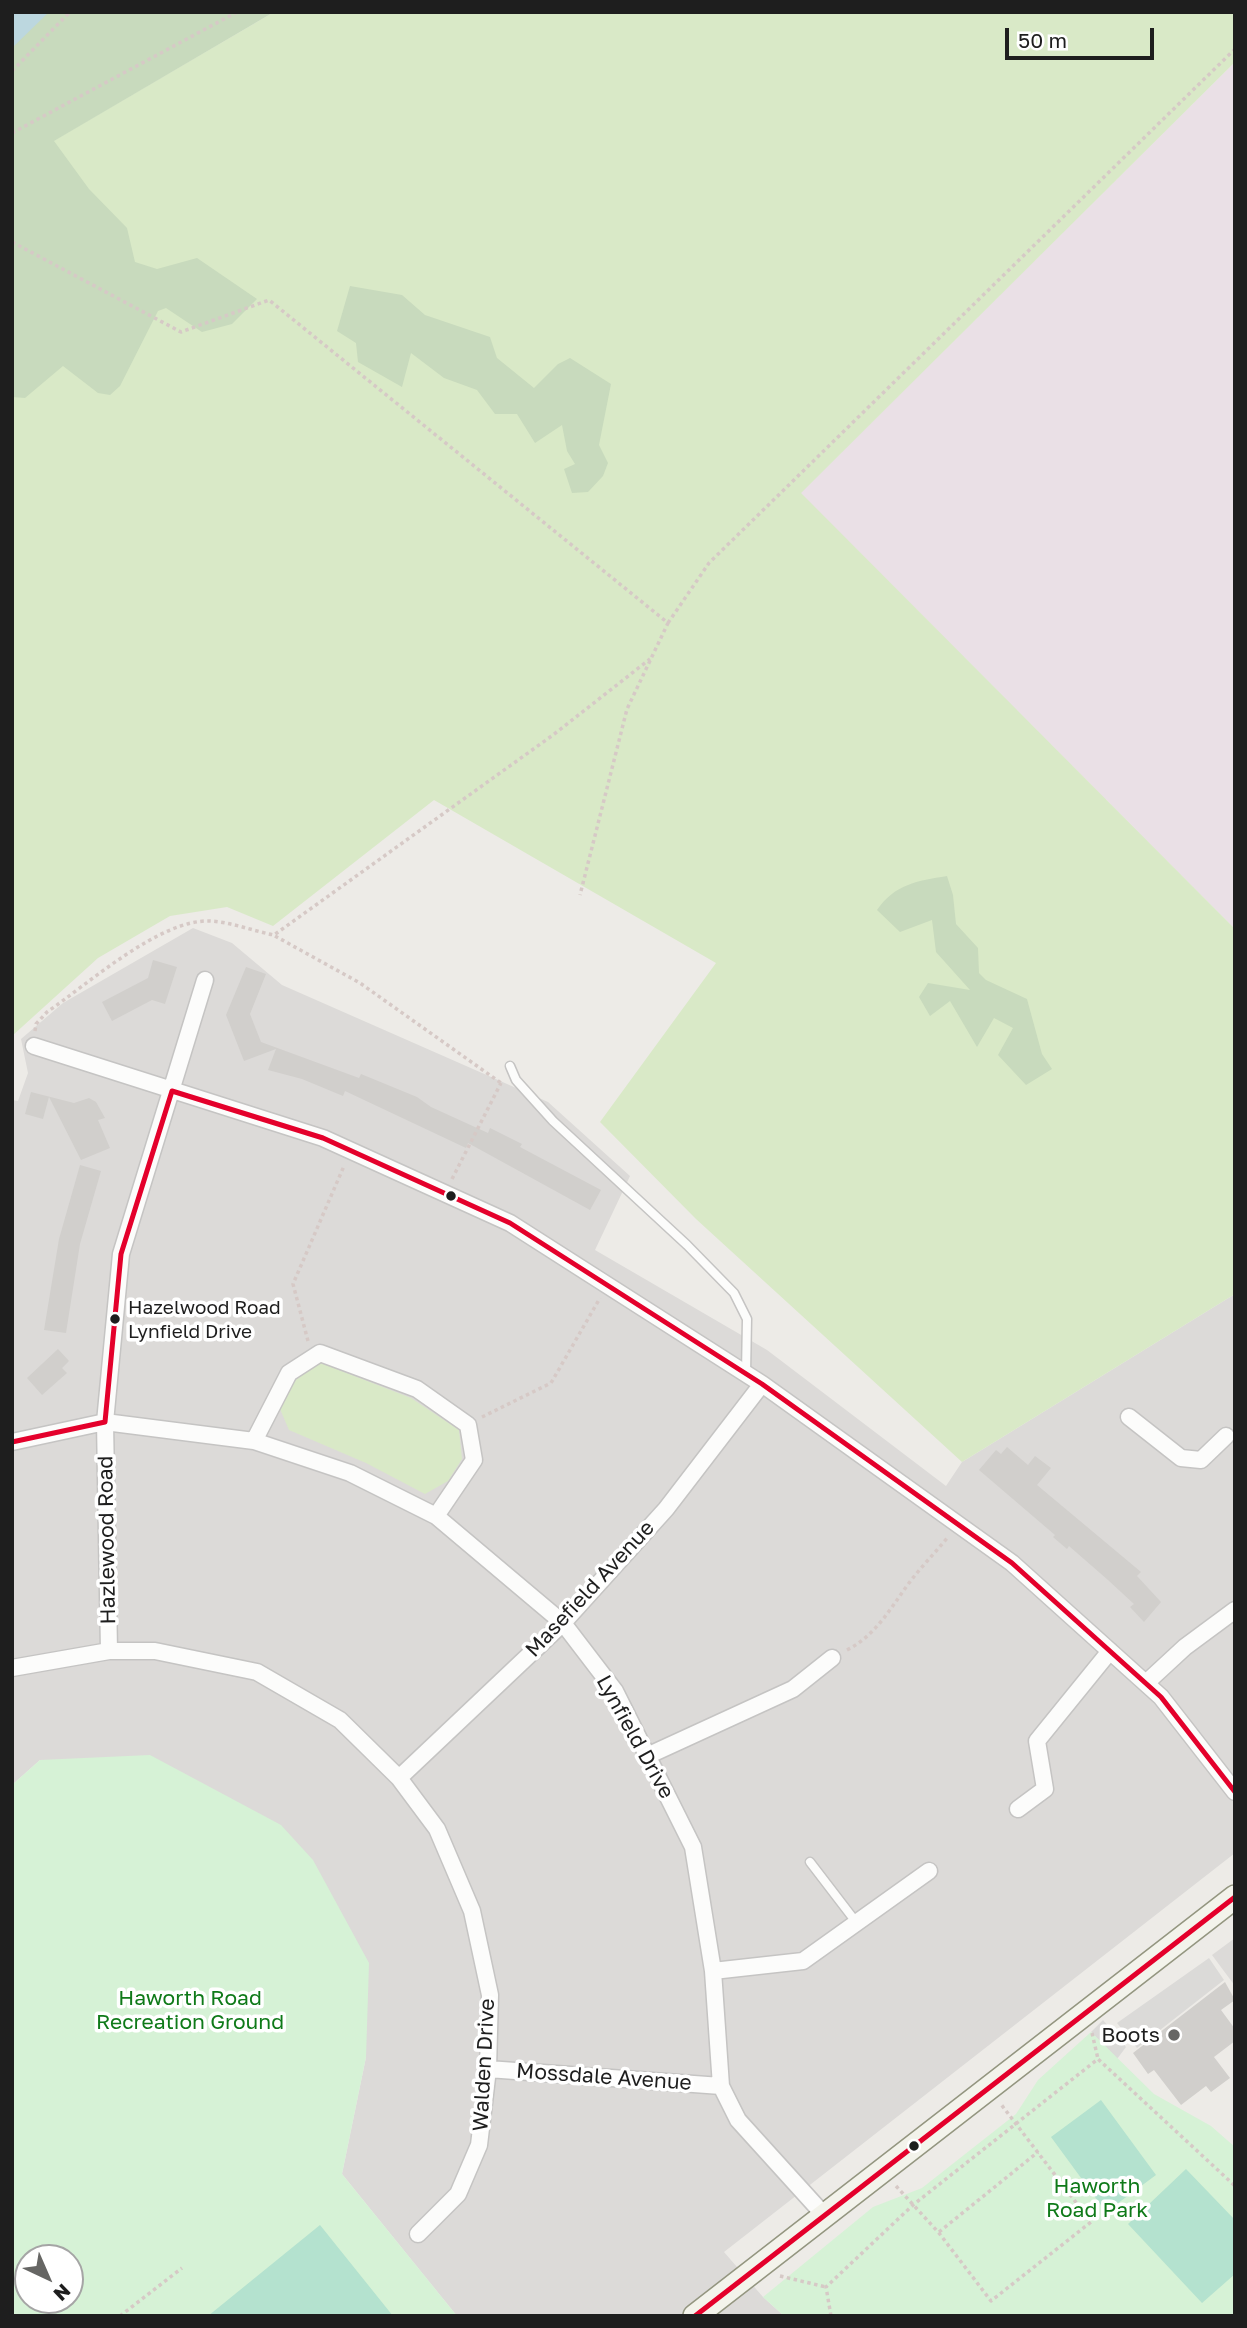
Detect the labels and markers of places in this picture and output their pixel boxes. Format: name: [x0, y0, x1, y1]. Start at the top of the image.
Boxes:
unlabelled marker: [444, 1189, 458, 1203]
place label: Hazelwood Road Lynfield Drive: [128, 1297, 281, 1341]
marker: Hazelwood Road Lynfield Drive: [108, 1312, 122, 1326]
place label: Boots: [1101, 2022, 1160, 2048]
marker: Boots: [1166, 2027, 1182, 2043]
unlabelled marker: [907, 2139, 921, 2153]

